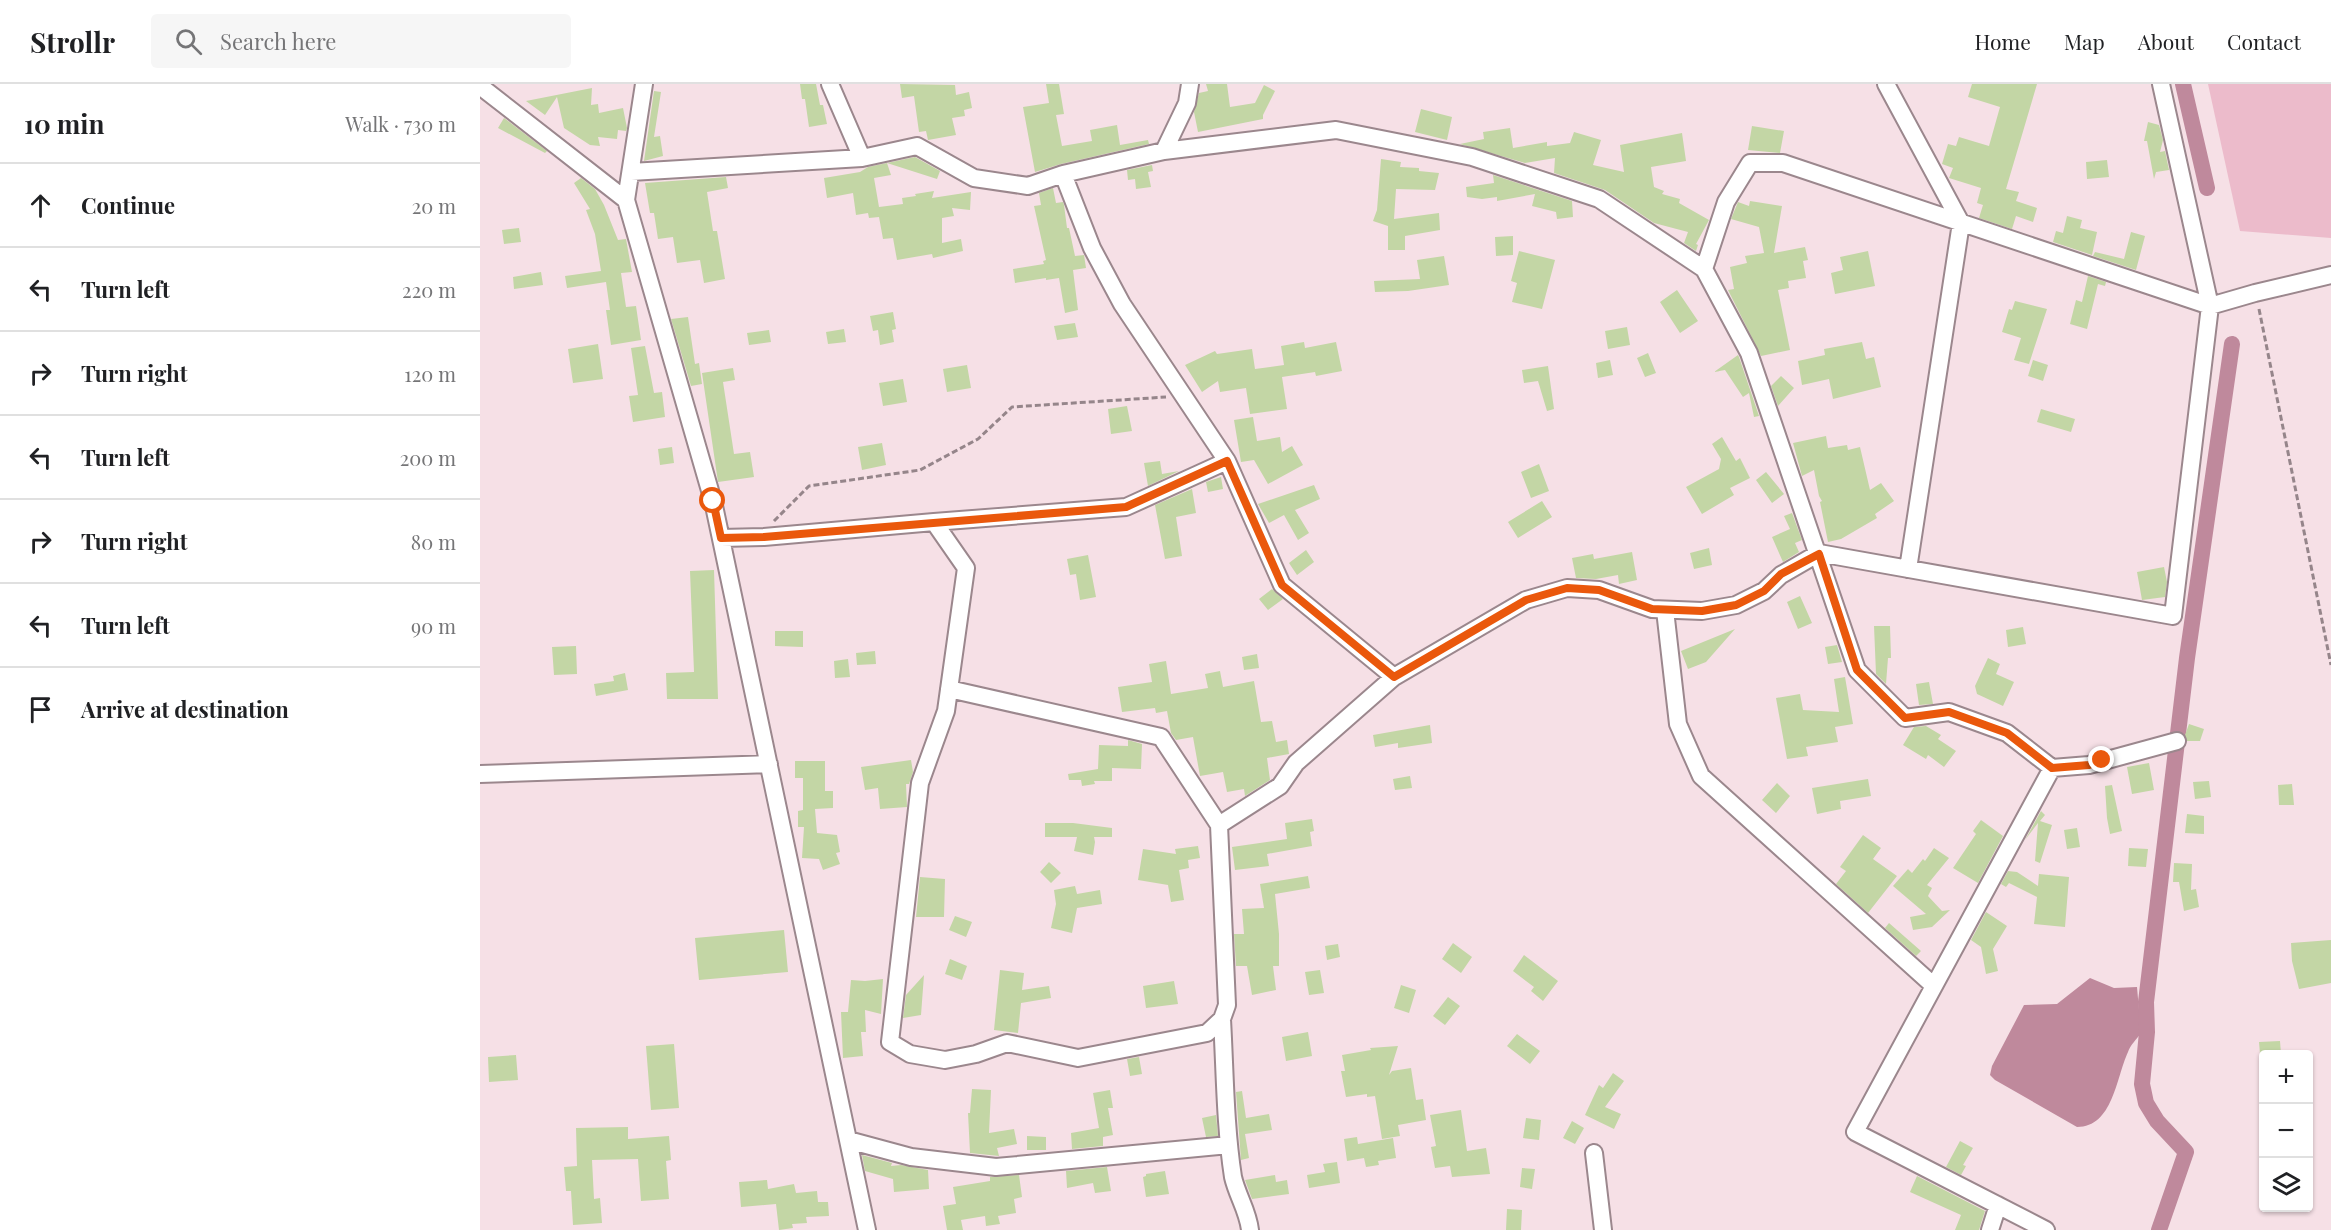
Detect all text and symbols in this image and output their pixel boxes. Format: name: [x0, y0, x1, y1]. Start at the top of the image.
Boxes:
search box: [151, 14, 571, 68]
text: Strollr: [30, 23, 115, 60]
icon: search: [172, 25, 205, 58]
text: Search here: [220, 26, 336, 56]
text: Home: [1975, 27, 2031, 55]
text: Map: [2064, 27, 2105, 55]
text: About: [2138, 27, 2194, 55]
text: Contact: [2227, 27, 2301, 55]
text: 10 min: [24, 106, 104, 141]
text: Walk · 730 m: [345, 110, 456, 137]
icon: ahead: [24, 189, 57, 222]
text: Continue: [81, 190, 175, 220]
text: 20 m: [412, 192, 456, 219]
icon: left: [24, 273, 57, 306]
text: Turn left: [81, 274, 170, 304]
text: 220 m: [402, 276, 456, 303]
icon: right: [24, 357, 57, 390]
text: Turn right: [81, 358, 187, 388]
text: 120 m: [404, 360, 456, 387]
icon: left: [24, 441, 57, 474]
text: Turn left: [81, 442, 170, 472]
text: 200 m: [400, 444, 456, 471]
route start: [699, 487, 725, 513]
icon: right: [24, 525, 57, 558]
text: Turn right: [81, 526, 187, 556]
text: 80 m: [411, 528, 456, 555]
icon: left: [24, 609, 57, 642]
text: Turn left: [81, 610, 170, 640]
text: 90 m: [411, 612, 456, 639]
icon: arrive: [24, 693, 57, 726]
text: Arrive at destination: [81, 694, 289, 724]
route end: [2088, 746, 2114, 772]
map controls: [2259, 1050, 2313, 1212]
button: +: [2259, 1050, 2313, 1104]
button: −: [2259, 1104, 2313, 1158]
button: layers: [2259, 1158, 2313, 1212]

